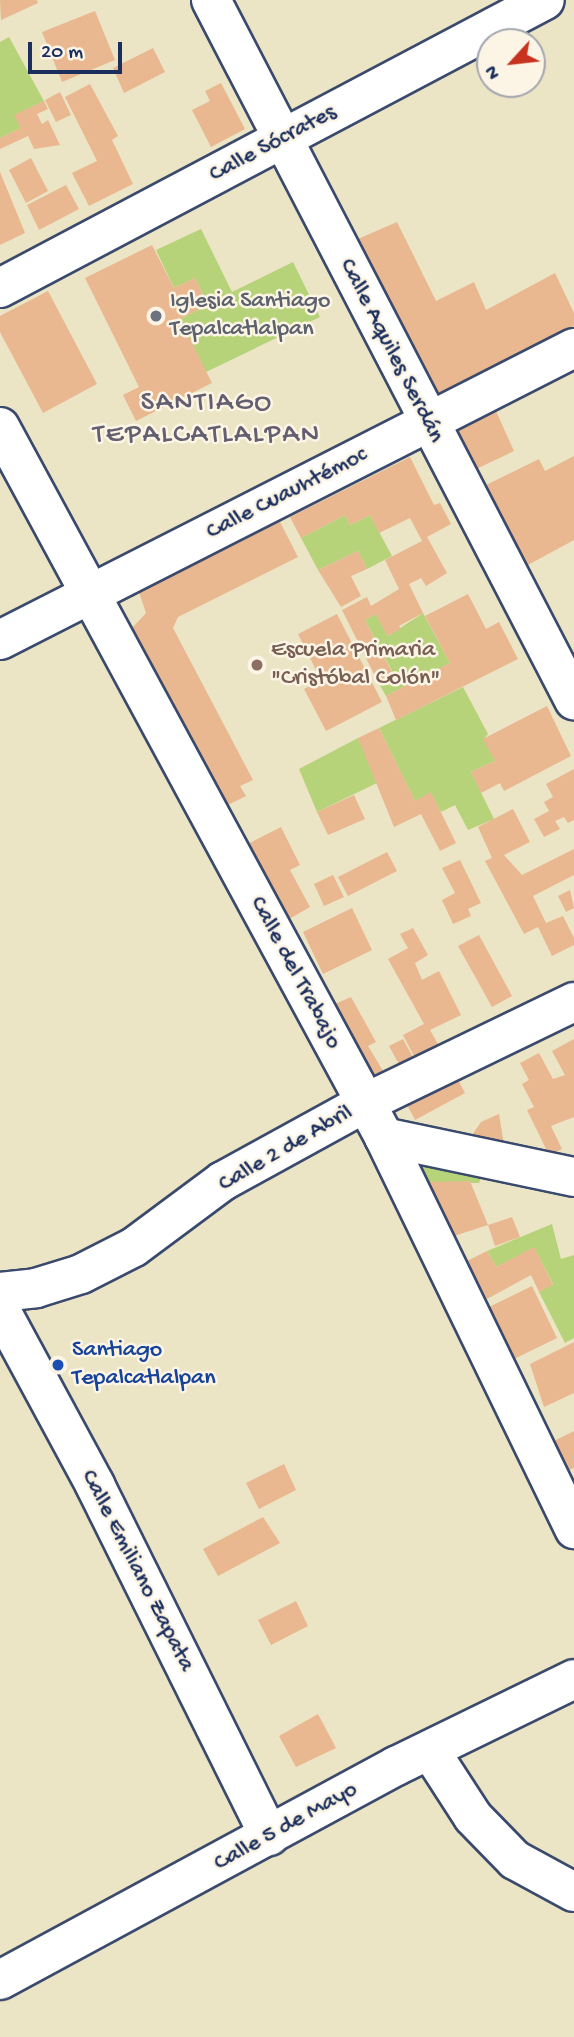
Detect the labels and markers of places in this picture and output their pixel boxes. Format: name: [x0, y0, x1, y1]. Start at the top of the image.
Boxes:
place label: Iglesia Santiago Tepalcatlalpan: [170, 288, 330, 344]
marker: Iglesia Santiago Tepalcatlalpan: [148, 308, 164, 324]
place label: Escuela Primaria "Cristóbal Colón": [271, 637, 440, 693]
marker: Escuela Primaria "Cristóbal Colón": [249, 657, 265, 673]
place label: Santiago Tepalcatlalpan: [72, 1337, 216, 1393]
marker: Santiago Tepalcatlalpan: [50, 1357, 66, 1373]

